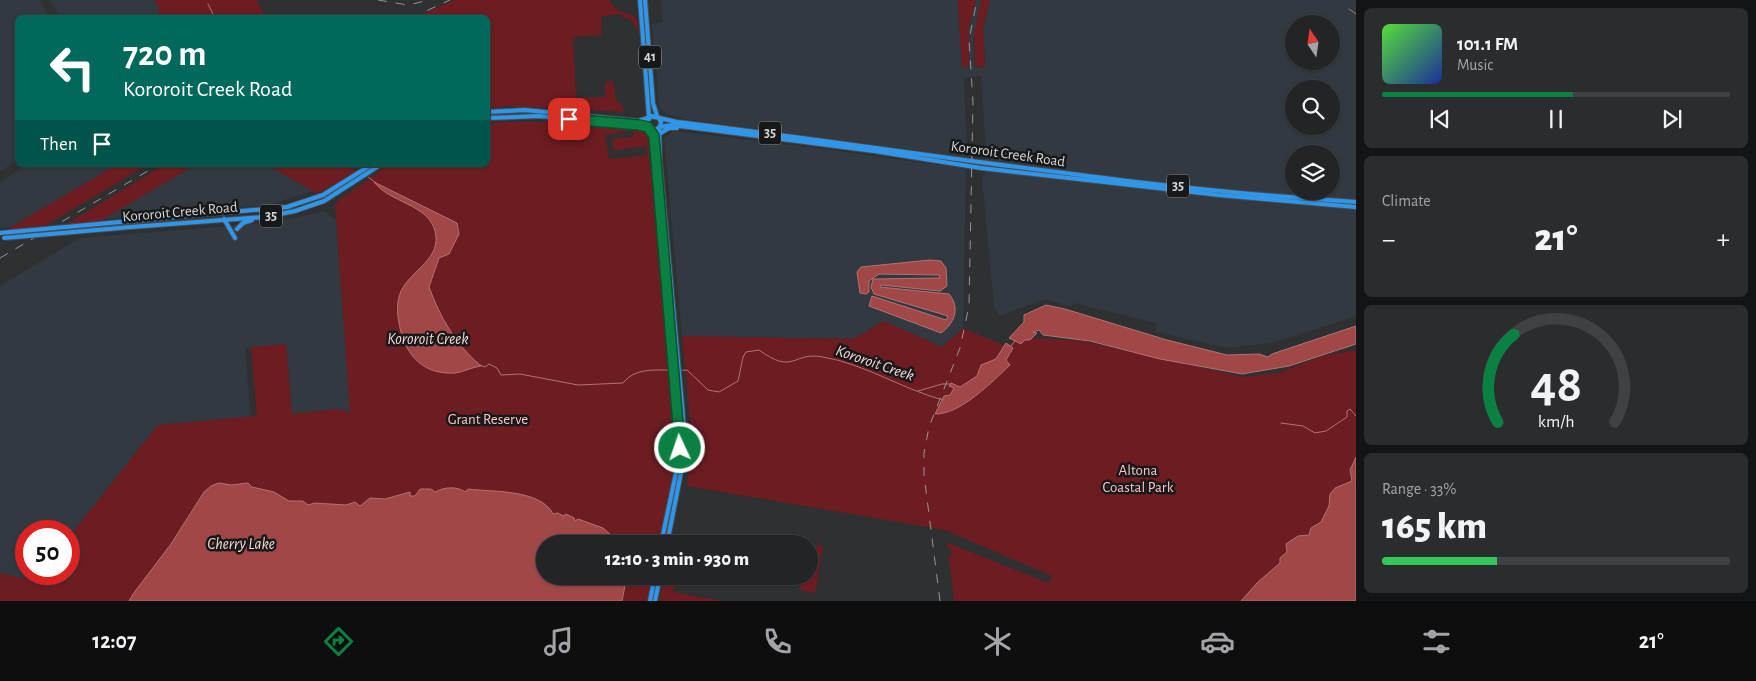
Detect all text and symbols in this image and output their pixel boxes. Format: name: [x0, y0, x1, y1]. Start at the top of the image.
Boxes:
north arrow: [1285, 15, 1340, 70]
map controls: [1285, 15, 1340, 200]
icon: left: [40, 35, 105, 100]
text: 101.1 FM: [1457, 35, 1518, 54]
text: 720 m: [123, 37, 206, 72]
road number: 41: [639, 46, 661, 68]
text: Music: [1457, 57, 1493, 73]
text: Kororoit Creek Road: [123, 78, 292, 100]
button: search: [1285, 80, 1340, 135]
pin: [548, 98, 590, 140]
icon: arrive: [555, 105, 583, 133]
icon: previous: [1426, 105, 1454, 133]
icon: pause: [1542, 105, 1570, 133]
icon: next: [1658, 105, 1686, 133]
road number: 35: [759, 122, 781, 144]
icon: arrive: [88, 130, 116, 158]
text: Then: [40, 135, 78, 154]
street label: Kororoit Creek Road: [950, 139, 1066, 169]
button: layers: [1285, 145, 1340, 200]
road number: 35: [1167, 175, 1189, 198]
text: Climate: [1382, 193, 1431, 209]
street label: Kororoit Creek Road: [122, 199, 238, 225]
road number: 35: [260, 205, 282, 228]
text: 21°: [1534, 220, 1578, 258]
text: −: [1382, 226, 1395, 254]
text: +: [1717, 226, 1730, 254]
water label: Kororoit Creek: [387, 331, 469, 347]
water label: Kororoit Creek: [834, 342, 916, 384]
text: 48: [1530, 359, 1582, 411]
park label: Grant Reserve: [448, 412, 528, 427]
text: km/h: [1538, 413, 1574, 431]
position arrow: [653, 421, 705, 473]
park label: Altona Coastal Park: [1102, 463, 1174, 495]
text: Range · 33%: [1382, 481, 1457, 497]
text: 165 km: [1382, 508, 1487, 546]
speed limit sign: 50: [15, 520, 80, 585]
water label: Cherry Lake: [207, 536, 275, 552]
text: 12:10 · 3 min · 930 m: [605, 550, 749, 569]
icon: directions: [321, 624, 356, 659]
icon: music: [541, 624, 576, 659]
icon: phone: [760, 624, 795, 659]
icon: climate: [980, 624, 1015, 659]
icon: car: [1200, 624, 1235, 659]
icon: filters: [1419, 624, 1454, 659]
text: 12:07: [92, 630, 137, 652]
text: 21°: [1639, 630, 1664, 652]

